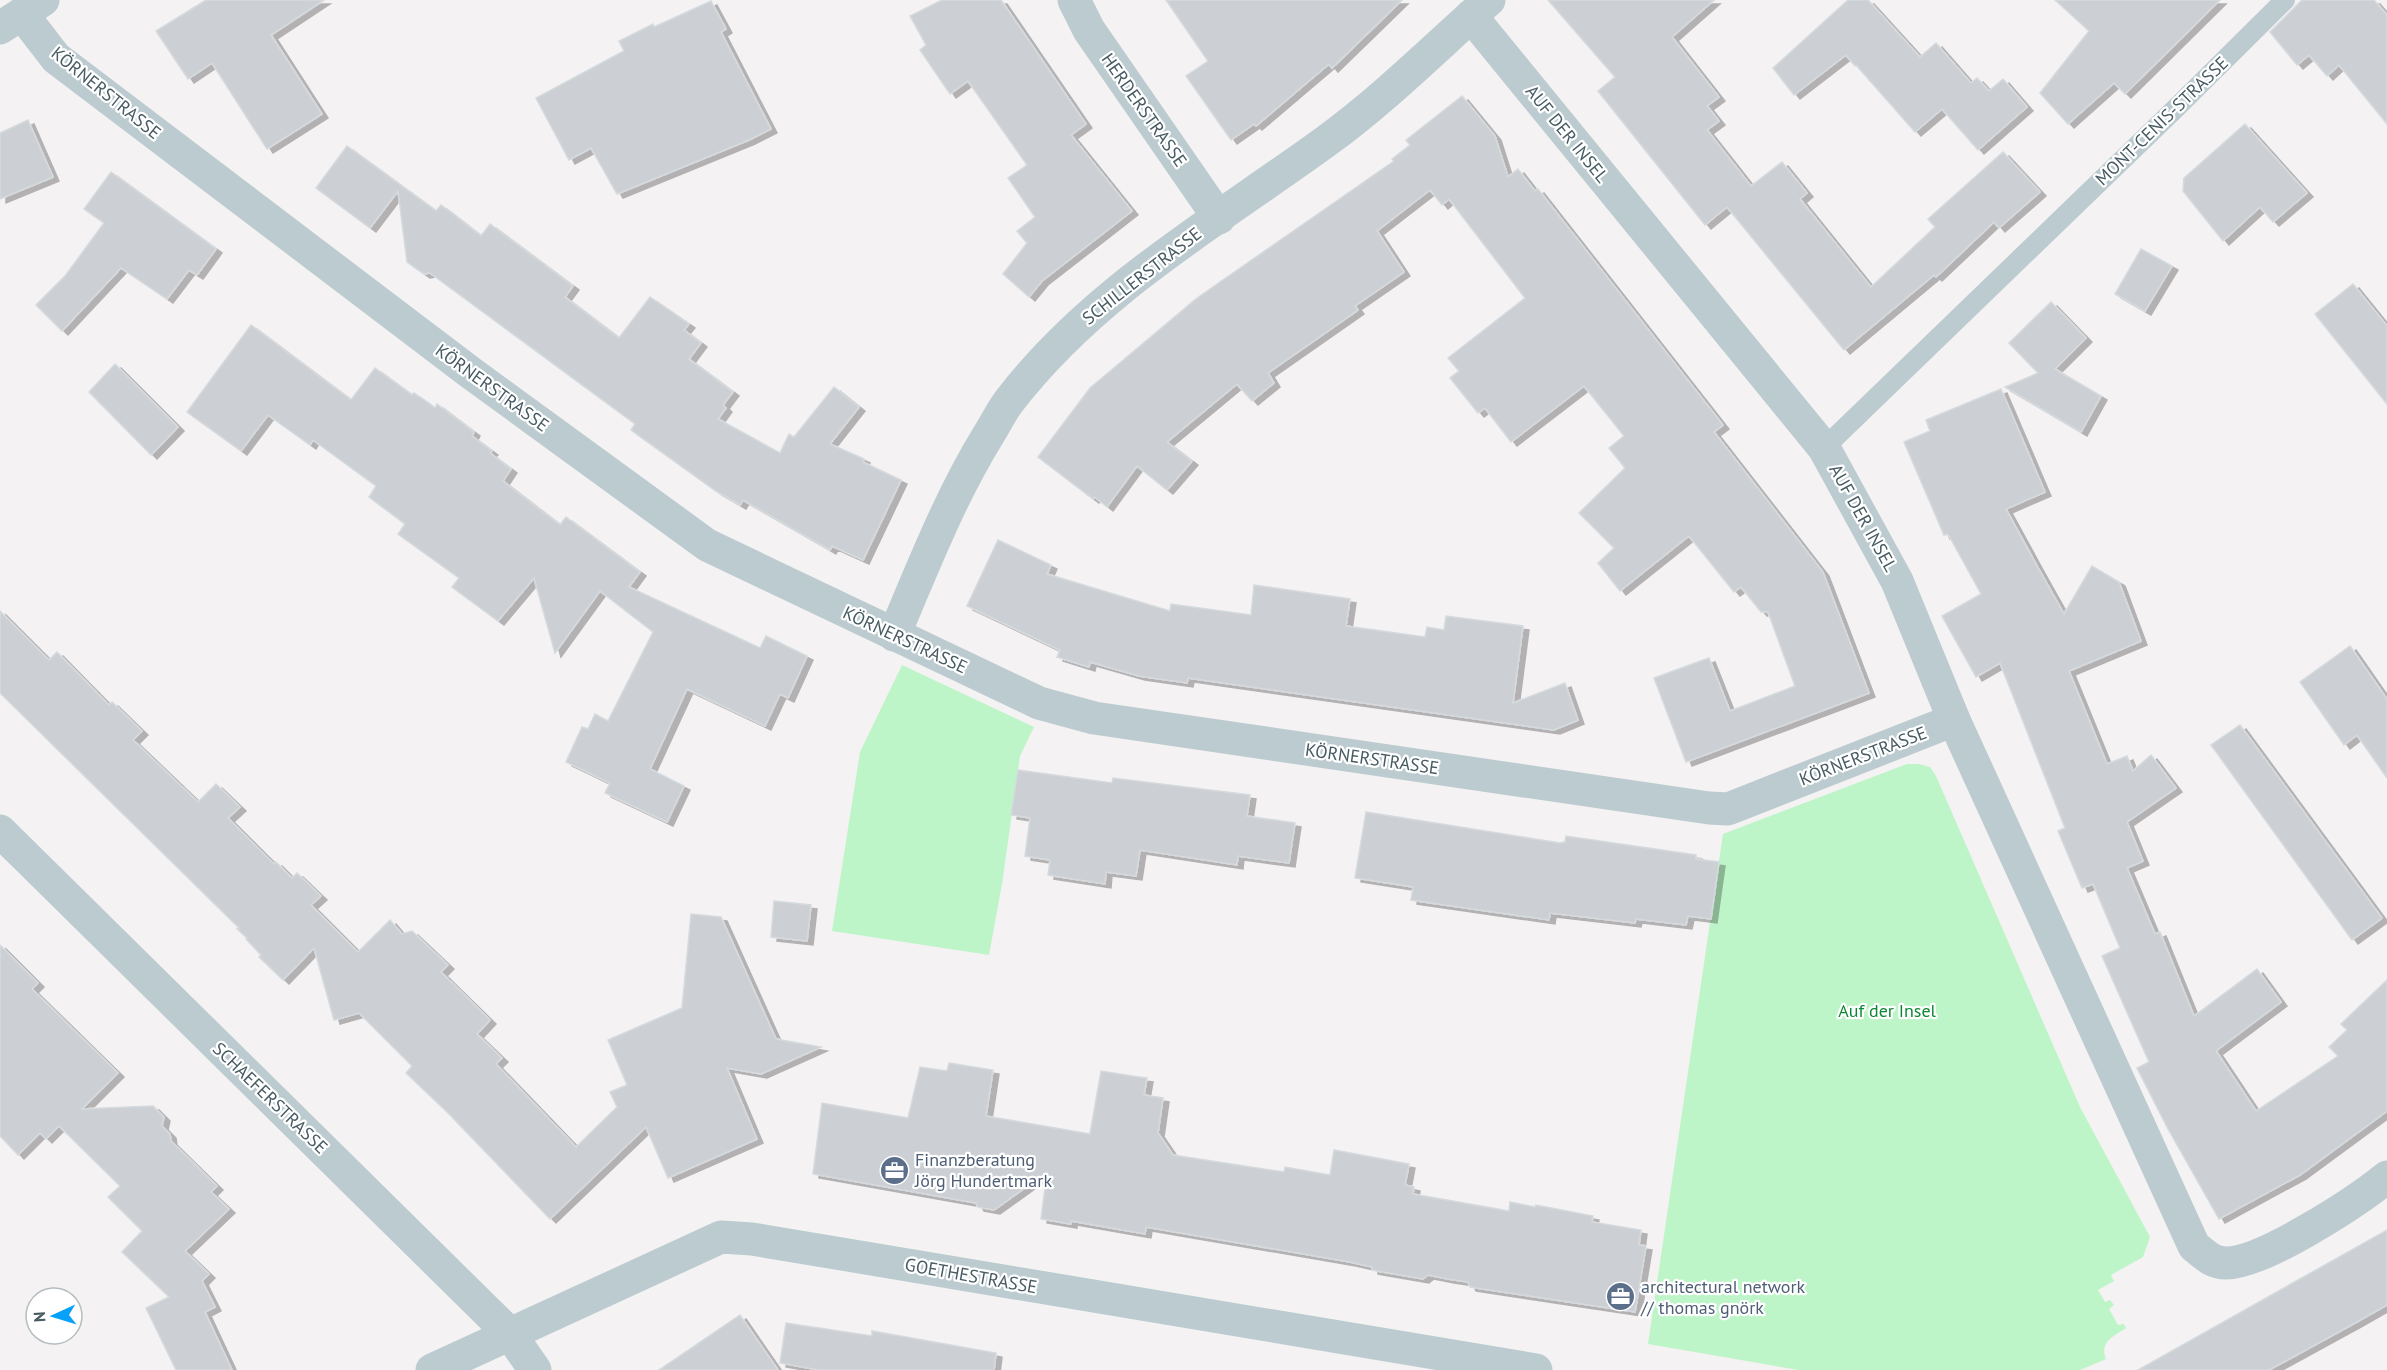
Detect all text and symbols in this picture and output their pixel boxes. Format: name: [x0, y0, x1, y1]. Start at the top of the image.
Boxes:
street label: KÖRNERSTRASSE: [47, 41, 166, 144]
street label: HERDERSTRASSE: [1097, 48, 1192, 171]
street label: MONT-CENIS-STRASSE: [2090, 51, 2233, 190]
street label: AUF DER INSEL: [1521, 80, 1614, 187]
street label: SCHILLERSTRASSE: [1077, 222, 1206, 329]
street label: KÖRNERSTRASSE: [431, 339, 554, 436]
street label: AUF DER INSEL: [1824, 460, 1902, 575]
street label: KÖRNERSTRASSE: [839, 601, 971, 678]
street label: KÖRNERSTRASSE: [1796, 721, 1930, 790]
street label: KÖRNERSTRASSE: [1304, 738, 1440, 779]
park label: Auf der Insel: [1838, 999, 1937, 1022]
street label: SCHAEFERSTRASSE: [208, 1037, 333, 1158]
place label: Finanzberatung Jörg Hundertmark: [914, 1148, 1052, 1192]
office icon: Finanzberatung Jörg Hundertmark: [878, 1154, 910, 1186]
street label: GOETHESTRASSE: [903, 1253, 1039, 1298]
place label: architectural network // thomas gnörk: [1640, 1275, 1806, 1319]
office icon: architectural network // thomas gnörk: [1604, 1281, 1636, 1313]
north arrow: [24, 1286, 84, 1346]
text: N: [29, 1311, 49, 1323]

